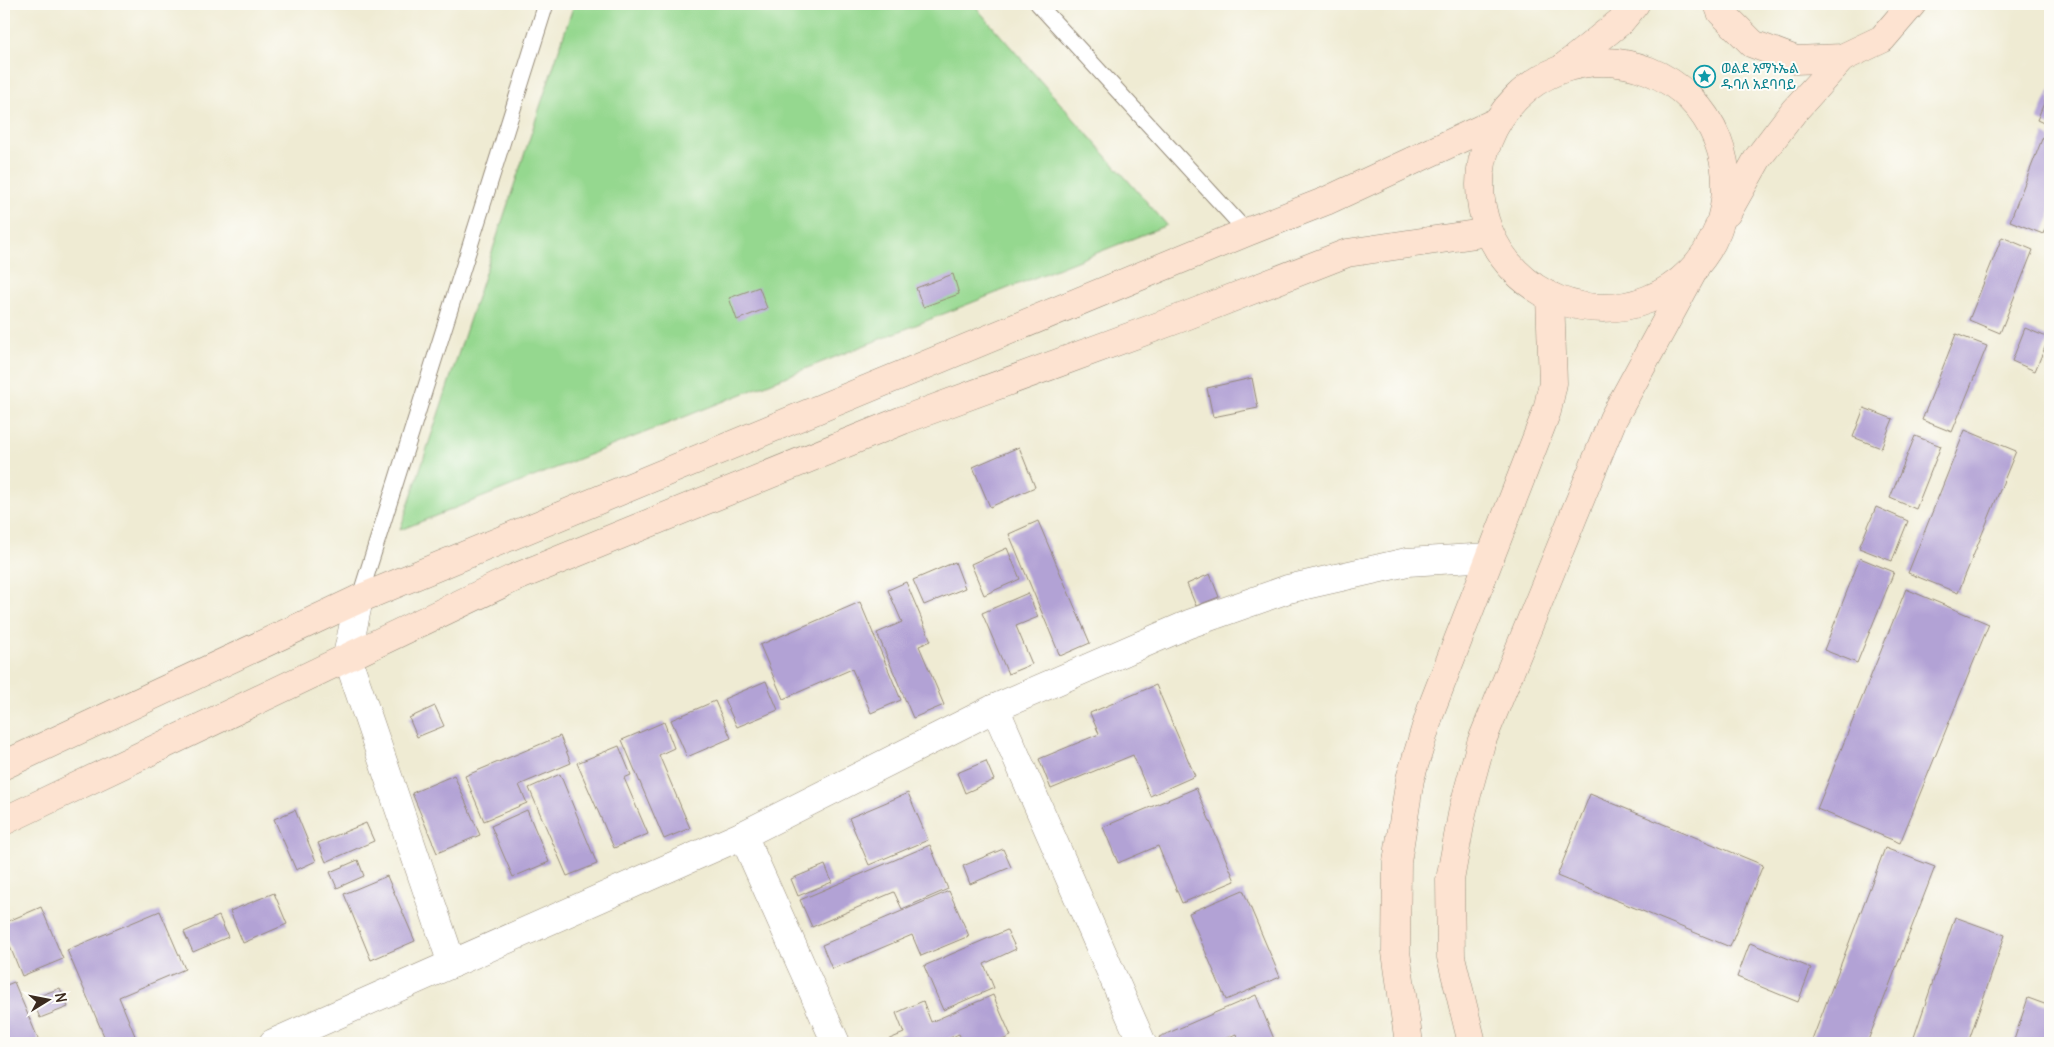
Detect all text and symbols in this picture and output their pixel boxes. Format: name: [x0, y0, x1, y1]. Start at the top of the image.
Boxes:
place label: ወልደ አማኑኤል ዱባለ አደባባይ: [1721, 59, 1799, 93]
place icon: ወልደ አማኑኤል ዱባለ አደባባይ: [1693, 64, 1717, 88]
north arrow: [22, 974, 72, 1024]
text: N: [51, 991, 71, 1004]

